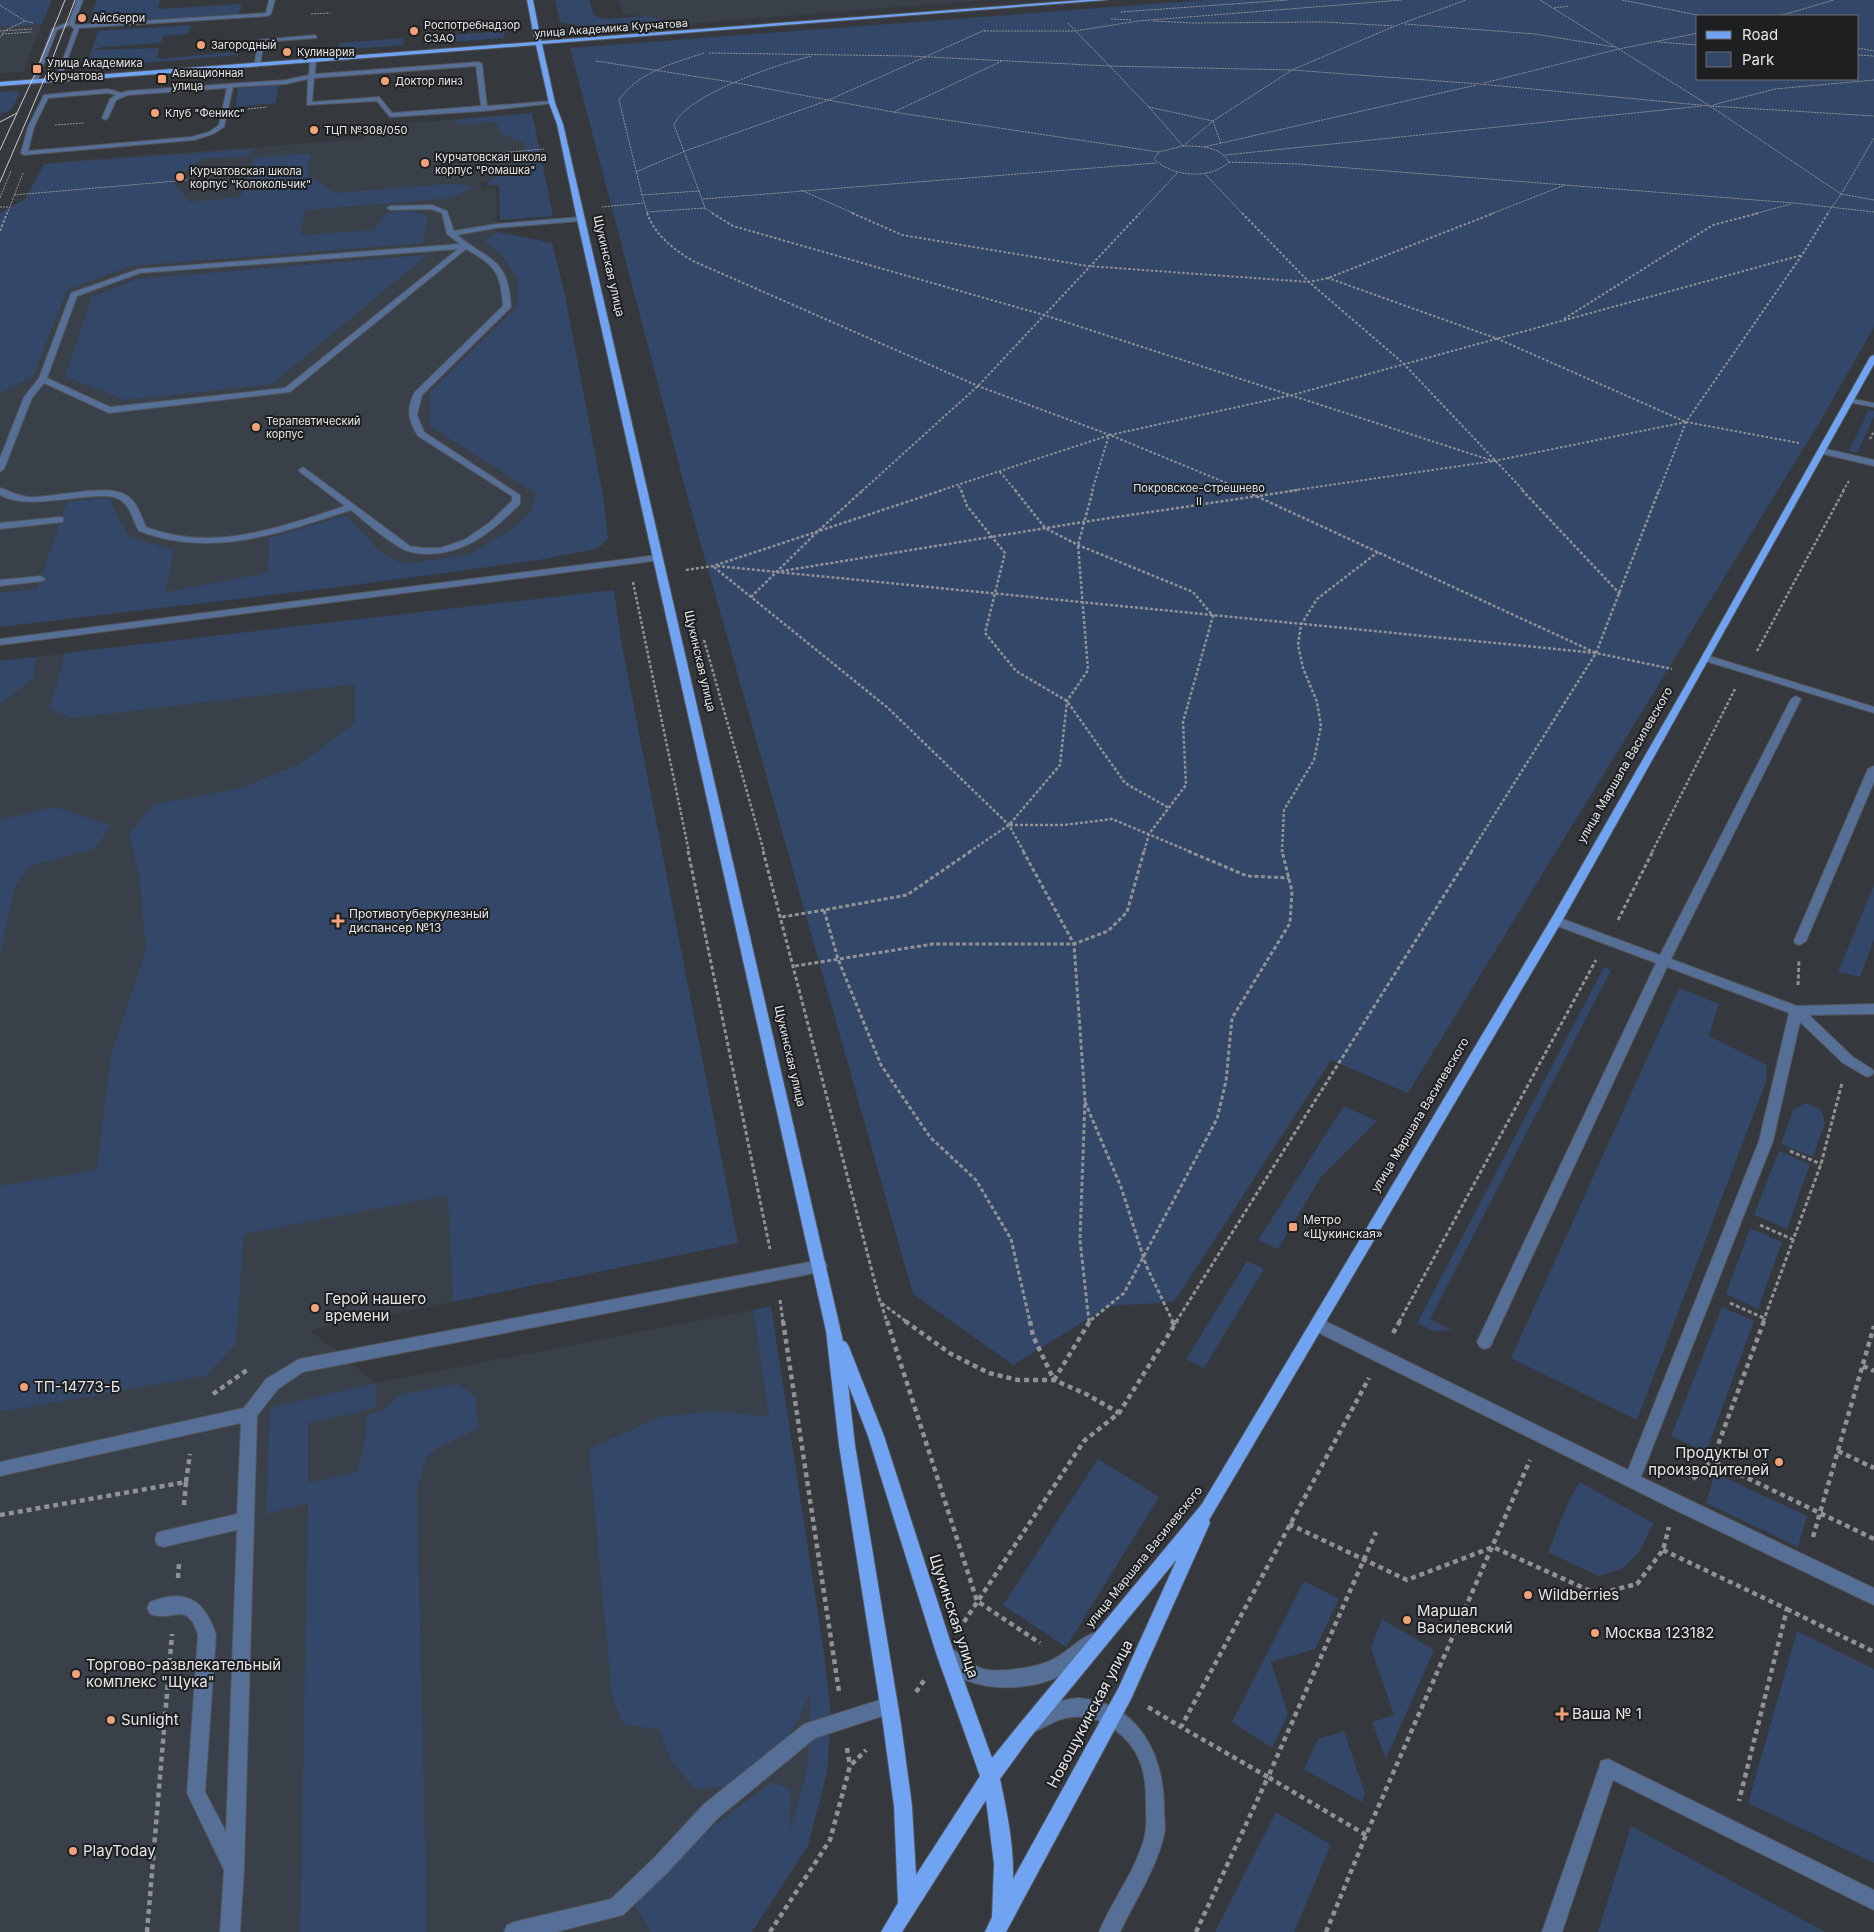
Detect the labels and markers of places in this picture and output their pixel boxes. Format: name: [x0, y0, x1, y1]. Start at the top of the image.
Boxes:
place label: Айсберри: [92, 11, 145, 25]
marker: Айсберри: [76, 12, 88, 24]
place label: Роспотребнадзор СЗАО: [424, 18, 520, 45]
marker: Роспотребнадзор СЗАО: [408, 25, 420, 37]
place label: Загородный: [211, 38, 277, 52]
marker: Загородный: [195, 39, 207, 51]
place label: Кулинария: [297, 45, 355, 59]
marker: Кулинария: [281, 46, 293, 58]
place label: Улица Академика Курчатова: [47, 56, 143, 83]
marker: Улица Академика Курчатова: [31, 63, 43, 75]
place label: Авиационная улица: [172, 66, 243, 93]
marker: Авиационная улица: [156, 73, 168, 85]
place label: Доктор линз: [395, 74, 463, 88]
marker: Доктор линз: [379, 75, 391, 87]
place label: Клуб "Феникс": [165, 106, 245, 120]
marker: Клуб "Феникс": [149, 107, 161, 119]
place label: ТЦП №308/050: [324, 123, 407, 137]
marker: ТЦП №308/050: [308, 124, 320, 136]
place label: Курчатовская школа корпус "Ромашка": [435, 150, 547, 177]
marker: Курчатовская школа корпус "Ромашка": [419, 157, 431, 169]
place label: Курчатовская школа корпус "Колокольчик": [190, 164, 311, 191]
marker: Курчатовская школа корпус "Колокольчик": [174, 171, 186, 183]
place label: Терапевтический корпус: [266, 414, 361, 441]
marker: Терапевтический корпус: [250, 421, 262, 433]
place label: Противотуберкулезный диспансер №13: [349, 906, 489, 935]
marker: Противотуберкулезный диспансер №13: [331, 914, 345, 928]
place label: Метро «Щукинская»: [1303, 1212, 1383, 1241]
marker: Метро «Щукинская»: [1287, 1221, 1299, 1233]
place label: Герой нашего времени: [325, 1289, 426, 1325]
marker: Герой нашего времени: [309, 1302, 321, 1314]
place label: ТП-14773-Б: [34, 1377, 120, 1396]
marker: ТП-14773-Б: [18, 1381, 30, 1393]
place label: Продукты от производителей: [1648, 1443, 1769, 1479]
marker: Продукты от производителей: [1773, 1456, 1785, 1468]
place label: Wildberries: [1538, 1585, 1619, 1604]
marker: Wildberries: [1522, 1589, 1534, 1601]
place label: Маршал Василевский: [1417, 1601, 1513, 1637]
marker: Маршал Василевский: [1401, 1614, 1413, 1626]
place label: Москва 123182: [1605, 1623, 1714, 1642]
marker: Москва 123182: [1589, 1627, 1601, 1639]
place label: Торгово-развлекательный комплекс "Щука": [86, 1655, 281, 1691]
marker: Торгово-развлекательный комплекс "Щука": [70, 1668, 82, 1680]
place label: Ваша № 1: [1572, 1704, 1642, 1723]
marker: Ваша № 1: [1556, 1708, 1568, 1720]
place label: Sunlight: [121, 1710, 179, 1729]
marker: Sunlight: [105, 1714, 117, 1726]
place label: PlayToday: [83, 1841, 156, 1860]
marker: PlayToday: [67, 1845, 79, 1857]

